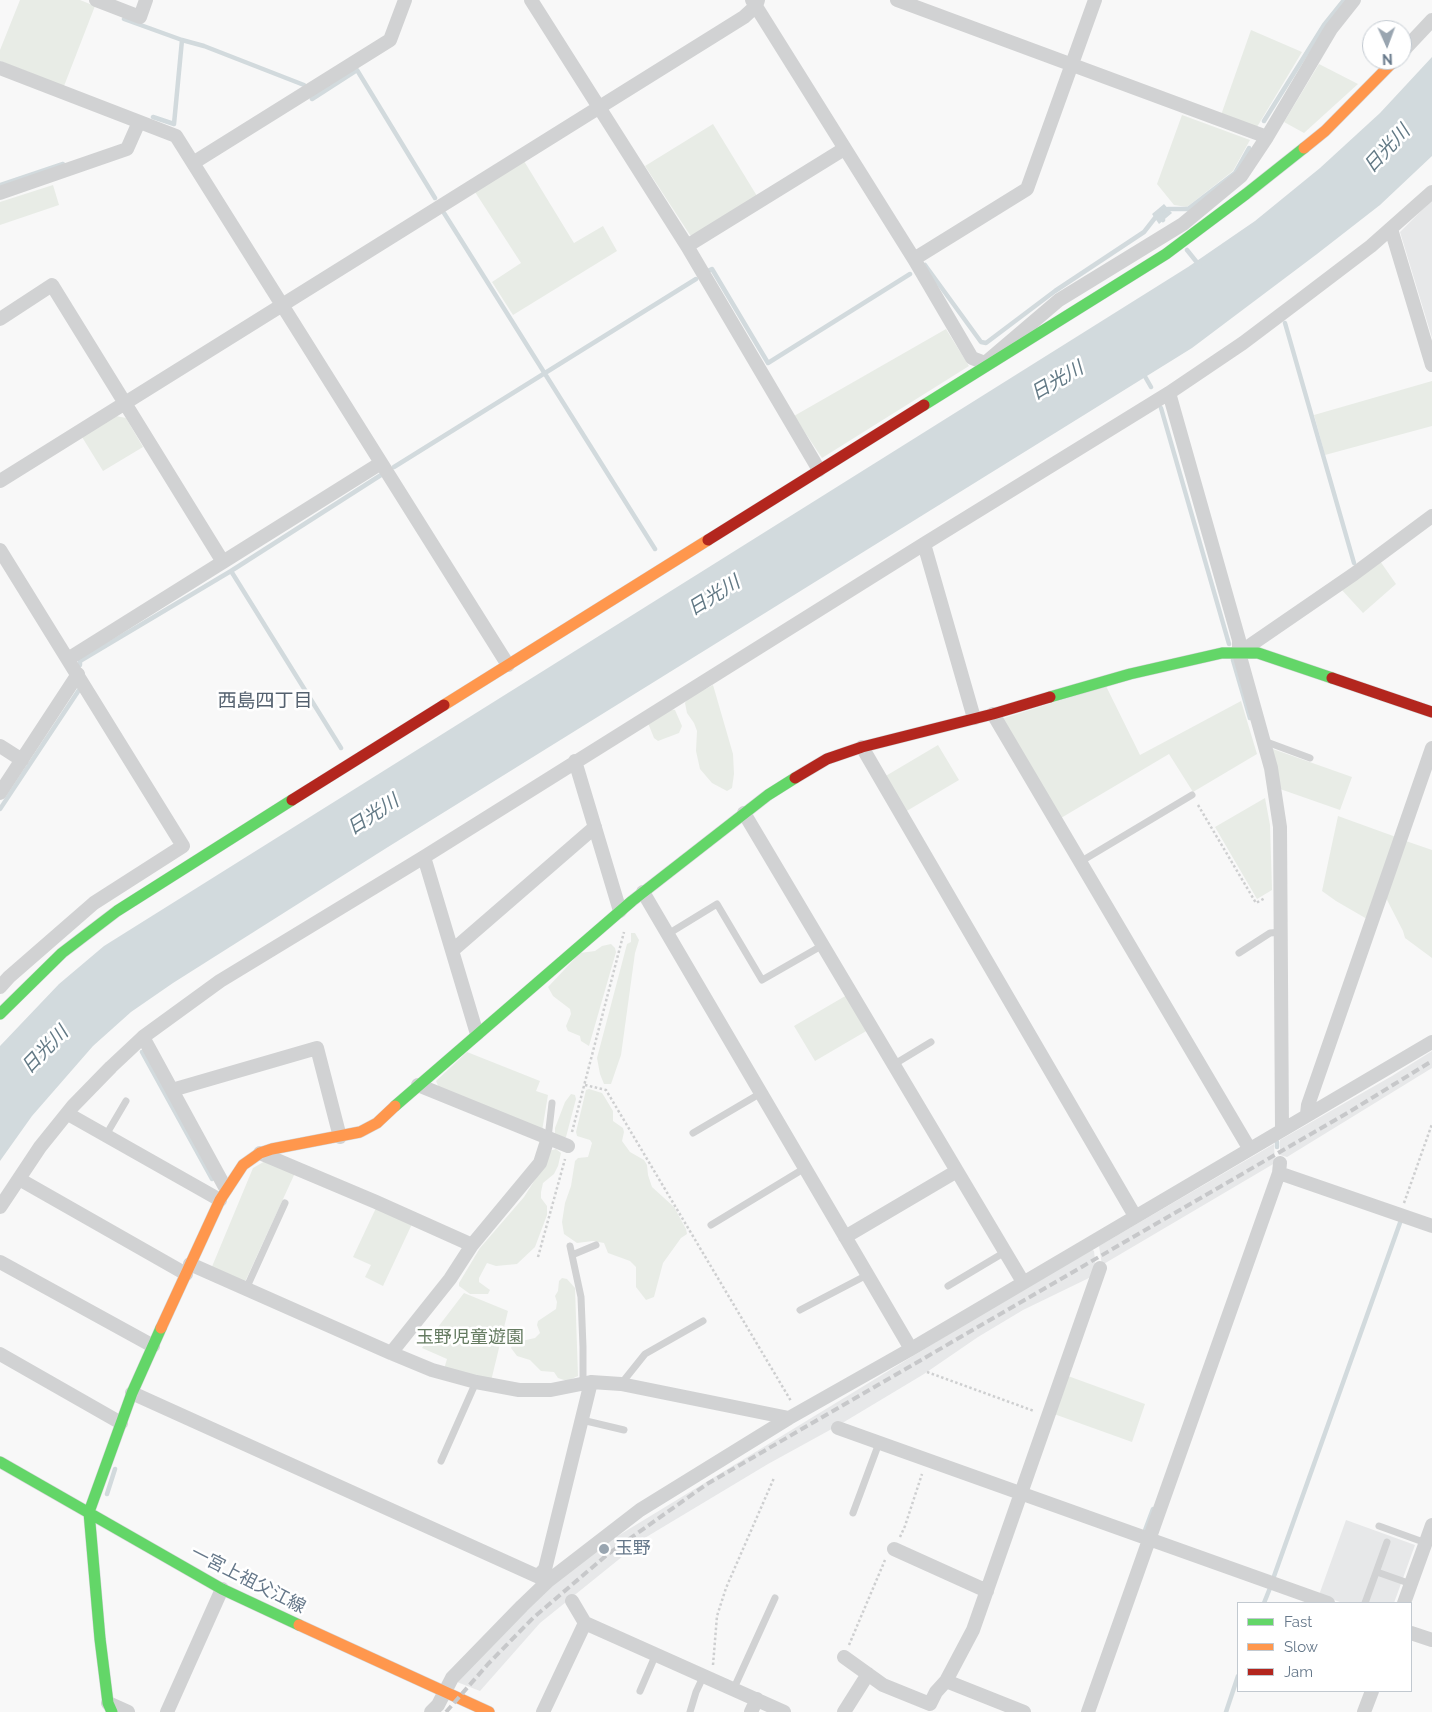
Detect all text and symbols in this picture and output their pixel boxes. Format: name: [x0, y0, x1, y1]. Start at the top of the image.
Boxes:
north arrow: [1362, 20, 1412, 70]
text: N: [1382, 51, 1393, 67]
water label: 日光川: [1359, 120, 1415, 178]
water label: 日光川: [1027, 357, 1087, 405]
water label: 日光川: [684, 571, 744, 621]
district label: 西島四丁目: [218, 690, 312, 712]
water label: 日光川: [343, 790, 403, 840]
water label: 日光川: [17, 1022, 73, 1078]
park label: 玉野児童遊園: [416, 1327, 524, 1349]
place label: 玉野: [615, 1538, 651, 1560]
street label: 一宮上祖父江線: [187, 1542, 309, 1618]
marker: 玉野: [597, 1542, 611, 1556]
legend: [1237, 1602, 1412, 1692]
text: Fast: [1284, 1613, 1312, 1631]
text: Slow: [1284, 1638, 1318, 1656]
text: Jam: [1284, 1663, 1313, 1681]

